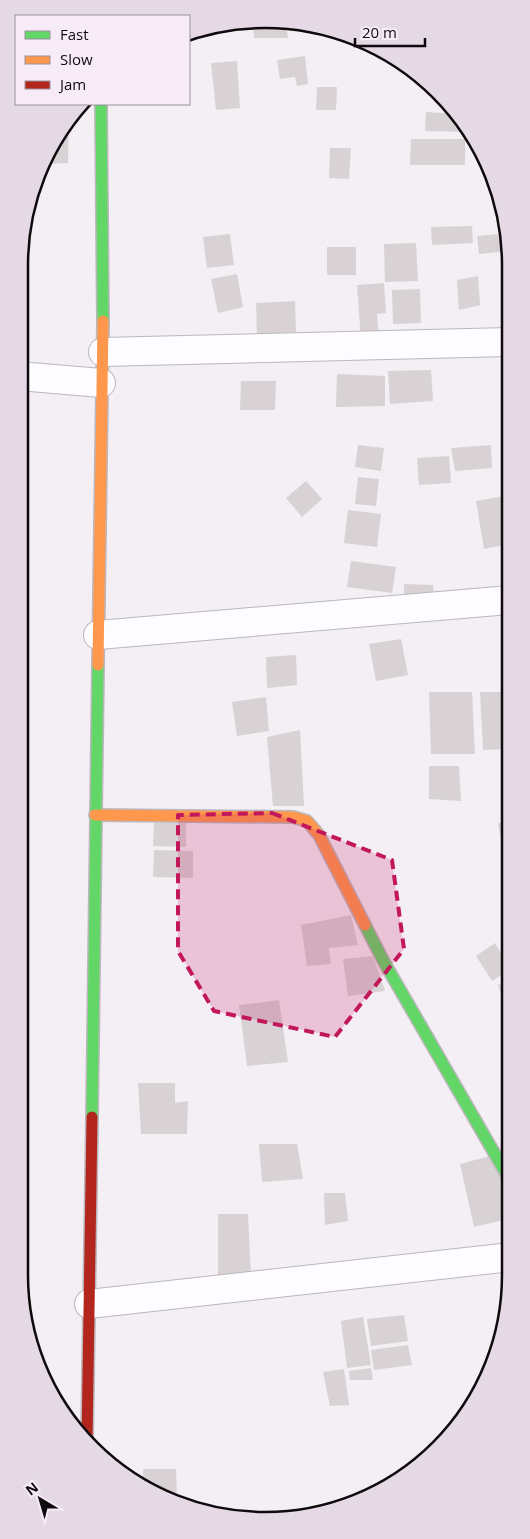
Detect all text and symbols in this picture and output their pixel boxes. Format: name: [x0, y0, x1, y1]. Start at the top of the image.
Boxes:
legend: [15, 15, 190, 105]
scale bar: [355, 15, 425, 47]
text: 20 m: [362, 22, 397, 42]
text: Fast: [60, 24, 89, 44]
text: Slow: [60, 49, 93, 69]
text: Jam: [58, 74, 86, 94]
north arrow: [15, 1474, 65, 1524]
text: N: [21, 1477, 42, 1499]

